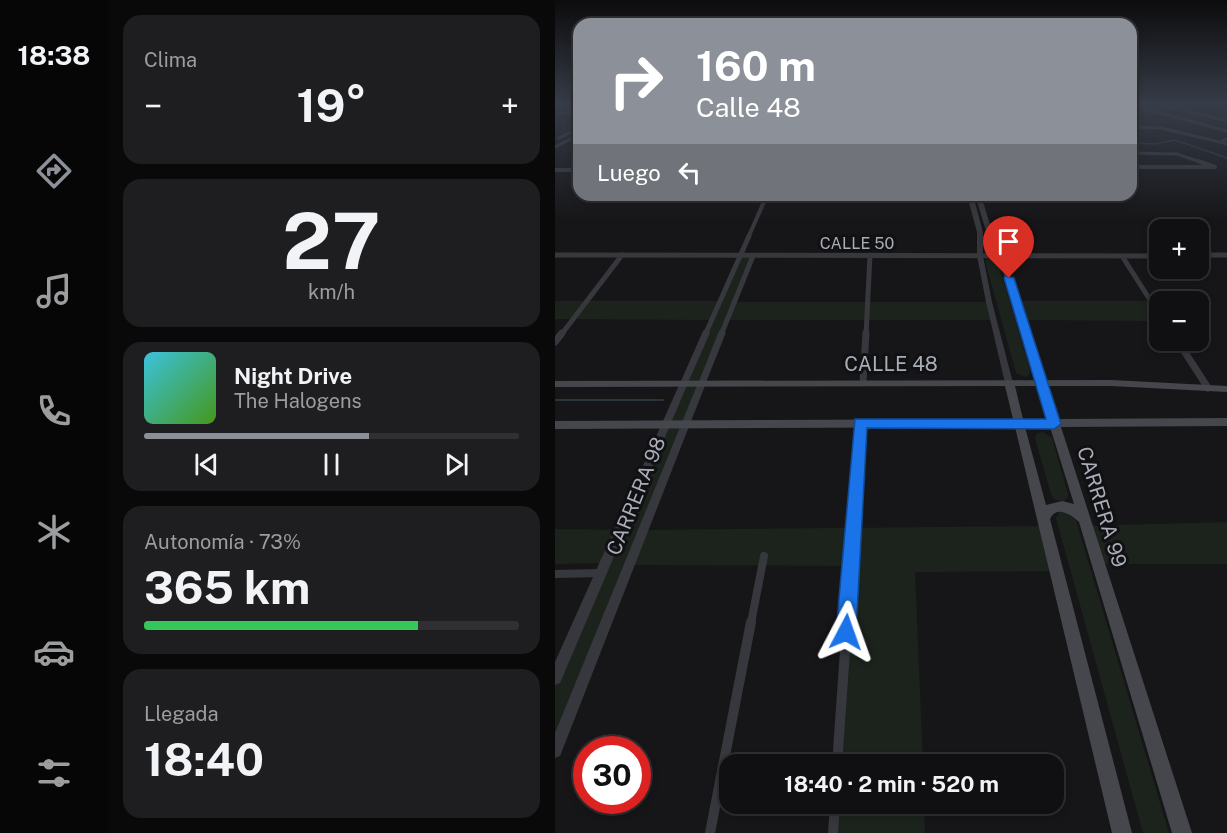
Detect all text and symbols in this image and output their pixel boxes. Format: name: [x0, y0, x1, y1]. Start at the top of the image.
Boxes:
text: 18:38: [18, 39, 90, 71]
text: 160 m: [696, 41, 816, 90]
icon: right: [597, 42, 675, 120]
text: Clima: [144, 48, 197, 72]
text: 19°: [296, 79, 367, 132]
text: −: [144, 87, 162, 125]
text: +: [501, 87, 519, 125]
text: Calle 48: [696, 91, 801, 123]
icon: directions: [33, 150, 75, 192]
icon: left: [673, 156, 706, 189]
text: Luego: [597, 160, 661, 186]
text: 27: [282, 195, 381, 287]
pin: [983, 216, 1034, 278]
map controls: [1149, 219, 1209, 351]
button: +: [1149, 219, 1209, 279]
icon: arrive: [992, 225, 1025, 258]
street label: CALLE 50: [820, 234, 894, 253]
icon: music: [33, 270, 75, 312]
text: km/h: [308, 280, 355, 304]
button: −: [1149, 291, 1209, 351]
street label: CALLE 48: [844, 352, 938, 376]
text: Night Drive: [234, 363, 352, 389]
text: The Halogens: [234, 389, 362, 413]
icon: phone: [33, 390, 75, 432]
street label: CARRERA 98: [601, 433, 671, 559]
street label: CARRERA 99: [1072, 444, 1132, 570]
icon: previous: [190, 448, 223, 481]
icon: pause: [315, 448, 348, 481]
icon: next: [440, 448, 473, 481]
icon: climate: [33, 511, 75, 553]
text: Autonomía · 73%: [144, 530, 301, 554]
text: 365 km: [144, 561, 310, 614]
position arrow: [814, 600, 878, 664]
icon: car: [33, 631, 75, 673]
text: Llegada: [144, 702, 219, 726]
text: 18:40: [144, 733, 264, 786]
speed limit sign: 30: [573, 736, 651, 814]
icon: filters: [33, 752, 75, 794]
text: 18:40 · 2 min · 520 m: [784, 771, 999, 797]

